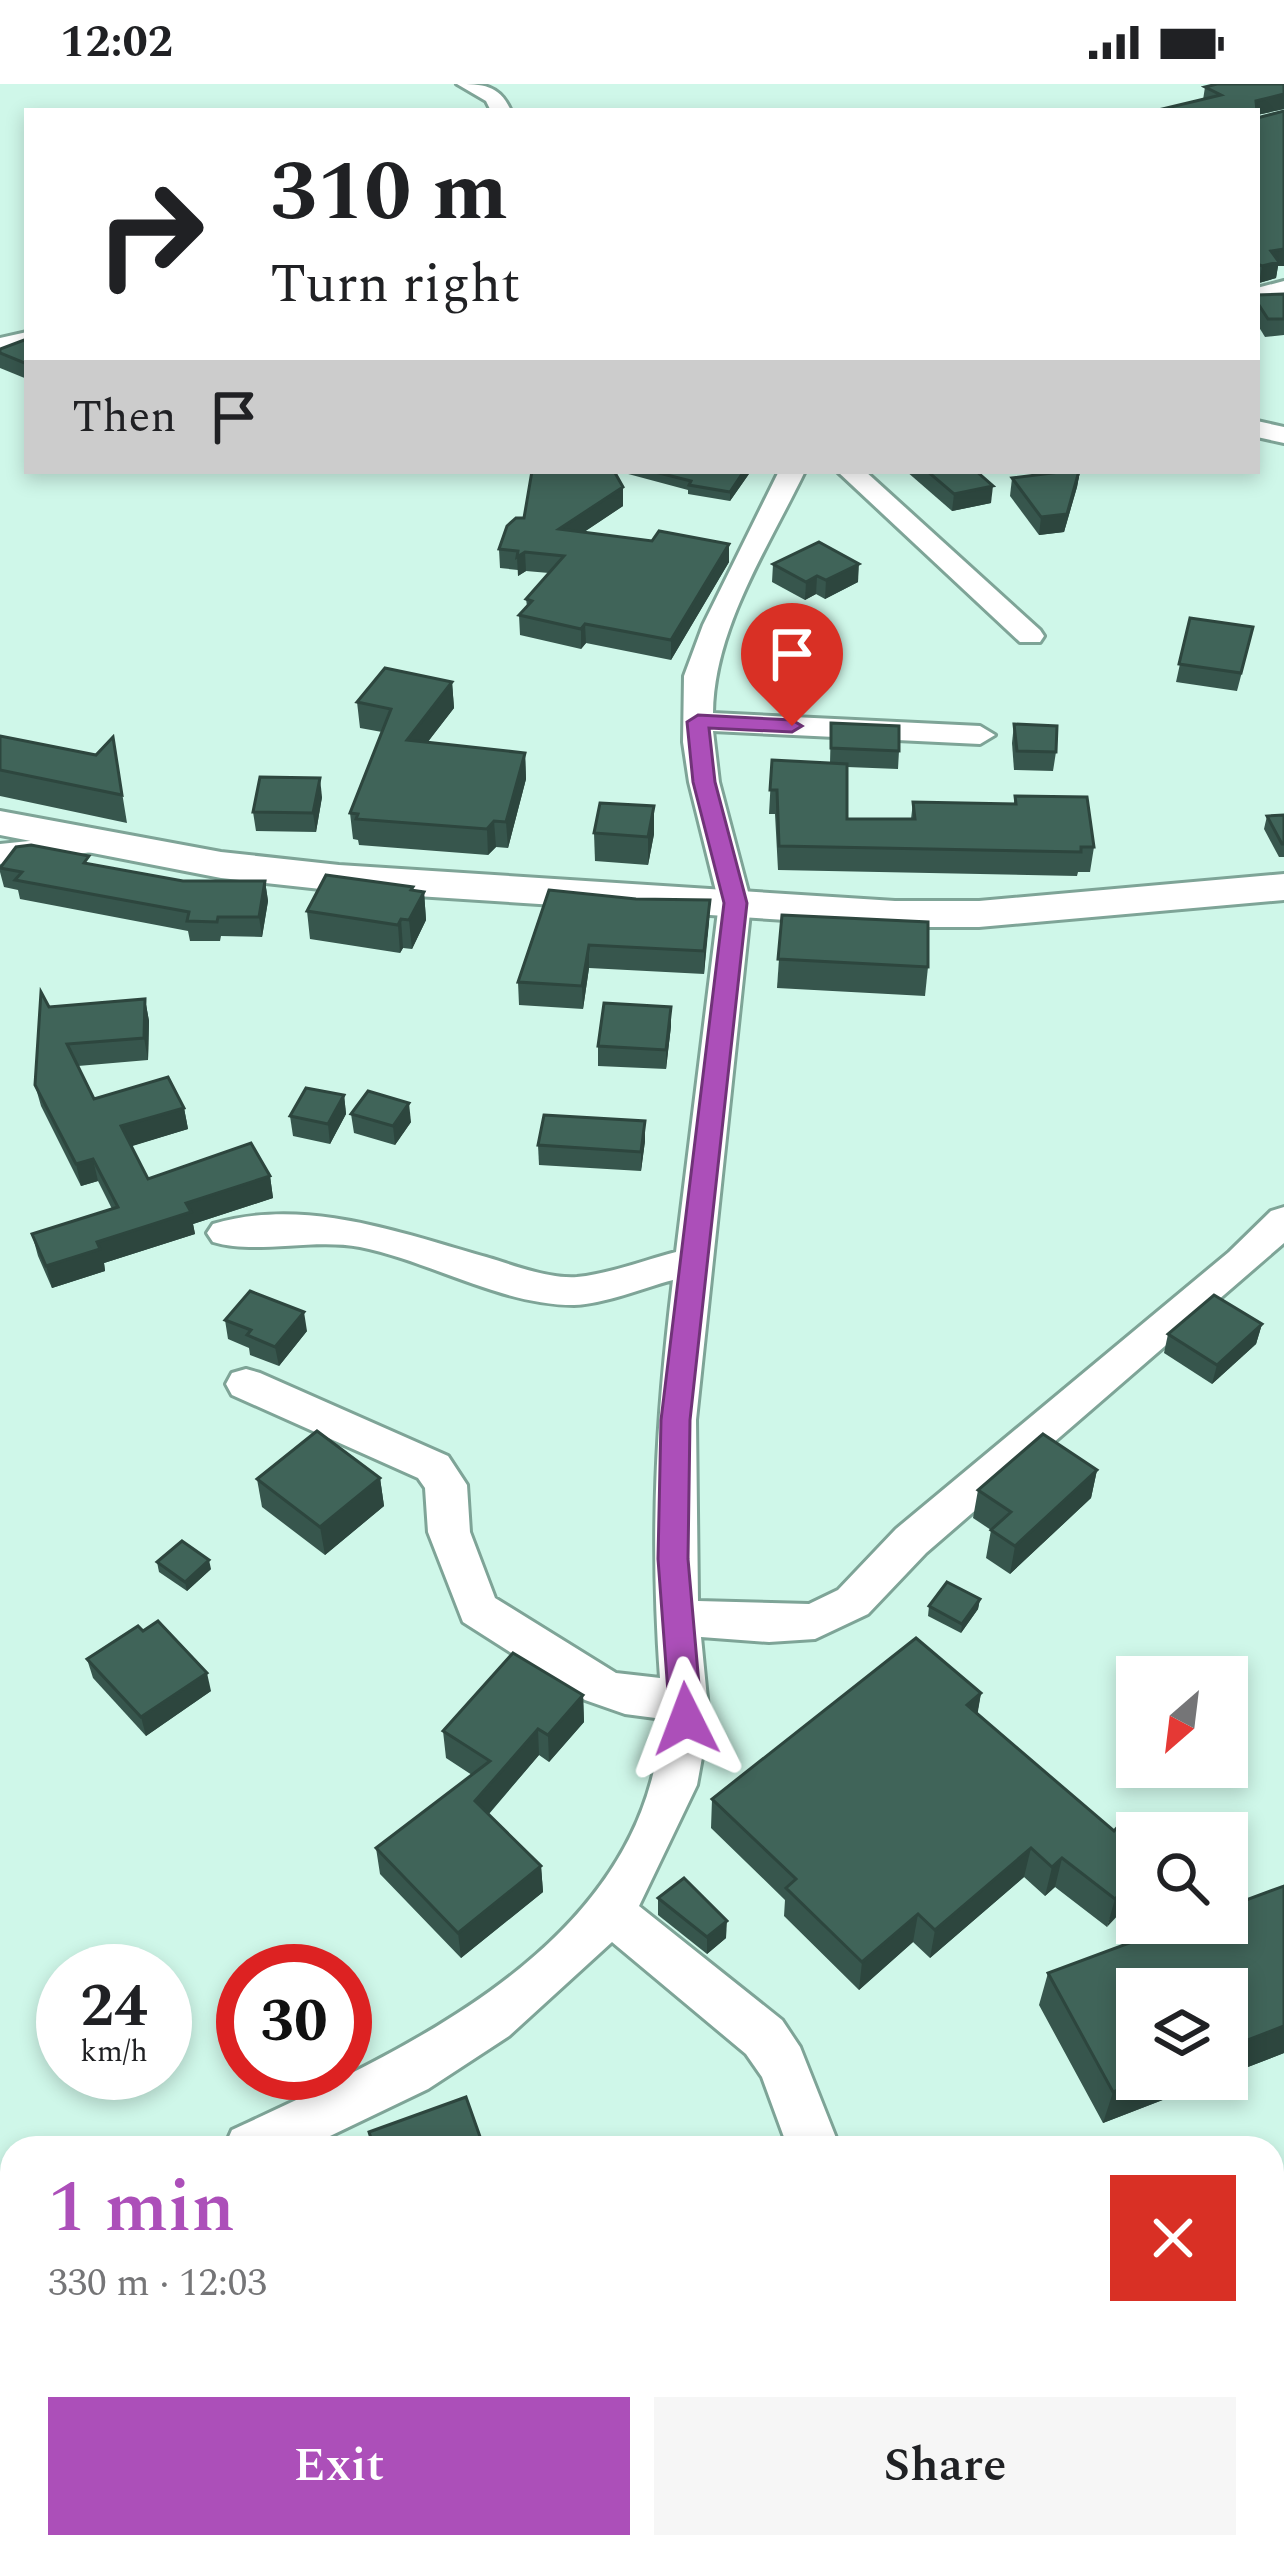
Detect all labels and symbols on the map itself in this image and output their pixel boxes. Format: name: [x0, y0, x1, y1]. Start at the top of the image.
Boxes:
pin: [741, 603, 843, 726]
position arrow: [623, 1656, 749, 1782]
north arrow: [1116, 1656, 1248, 1788]
speed limit sign: 30: [216, 1944, 372, 2100]

